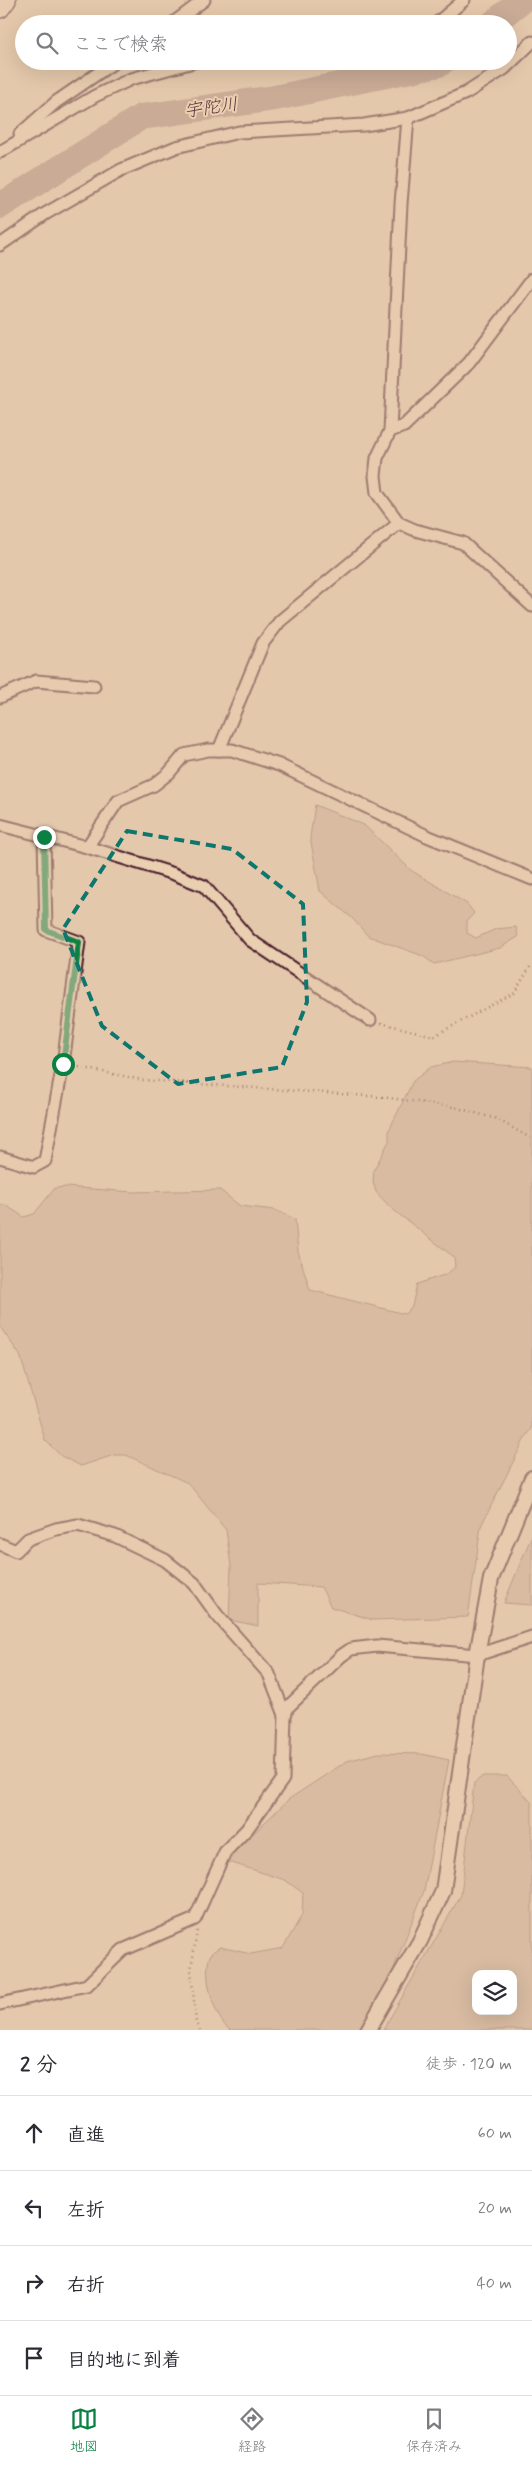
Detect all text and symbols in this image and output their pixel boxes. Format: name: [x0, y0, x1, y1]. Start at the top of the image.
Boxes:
search box: [15, 15, 517, 70]
icon: search: [33, 29, 61, 57]
text: ここで検索: [73, 32, 168, 57]
water label: 宇陀川: [183, 92, 240, 124]
route end: [33, 826, 56, 849]
route start: [52, 1053, 75, 1076]
map controls: [472, 1970, 517, 2015]
button: layers: [472, 1970, 517, 2015]
text: 2 分: [20, 2051, 57, 2079]
text: 徒歩 · 120 m: [425, 2054, 512, 2075]
icon: ahead: [20, 2119, 48, 2147]
text: 直進: [67, 2123, 105, 2148]
text: 60 m: [478, 2123, 512, 2144]
icon: left: [20, 2194, 48, 2222]
text: 左折: [67, 2198, 105, 2223]
text: 20 m: [478, 2198, 512, 2219]
icon: right: [20, 2269, 48, 2297]
text: 右折: [67, 2273, 105, 2298]
text: 40 m: [476, 2273, 512, 2294]
icon: arrive: [20, 2344, 48, 2372]
text: 目的地に到着: [67, 2348, 181, 2373]
tab: 地図: [70, 2405, 98, 2456]
tab: 経路: [238, 2405, 266, 2456]
tab: 保存済み: [406, 2405, 462, 2456]

